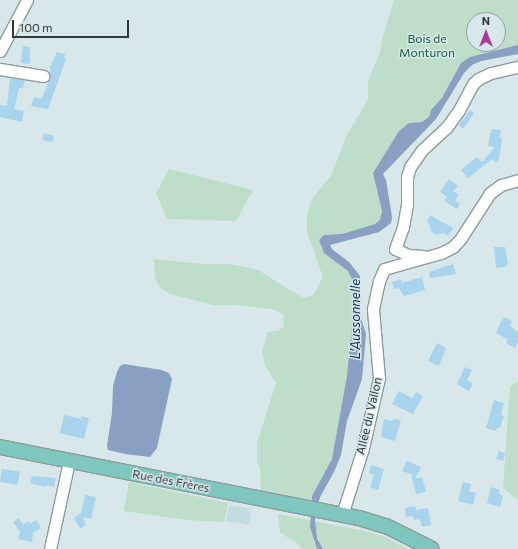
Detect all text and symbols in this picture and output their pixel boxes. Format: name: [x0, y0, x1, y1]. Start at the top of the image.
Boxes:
scale bar: [14, 12, 131, 38]
north arrow: [466, 12, 506, 52]
text: N: [482, 14, 490, 27]
text: 100 m: [19, 20, 53, 34]
park label: Bois de Monturon: [399, 32, 455, 60]
water label: L'Aussonnelle: [347, 279, 363, 359]
street label: Allée du Vallon: [353, 376, 385, 456]
street label: Rue des Frères: [131, 466, 211, 496]

